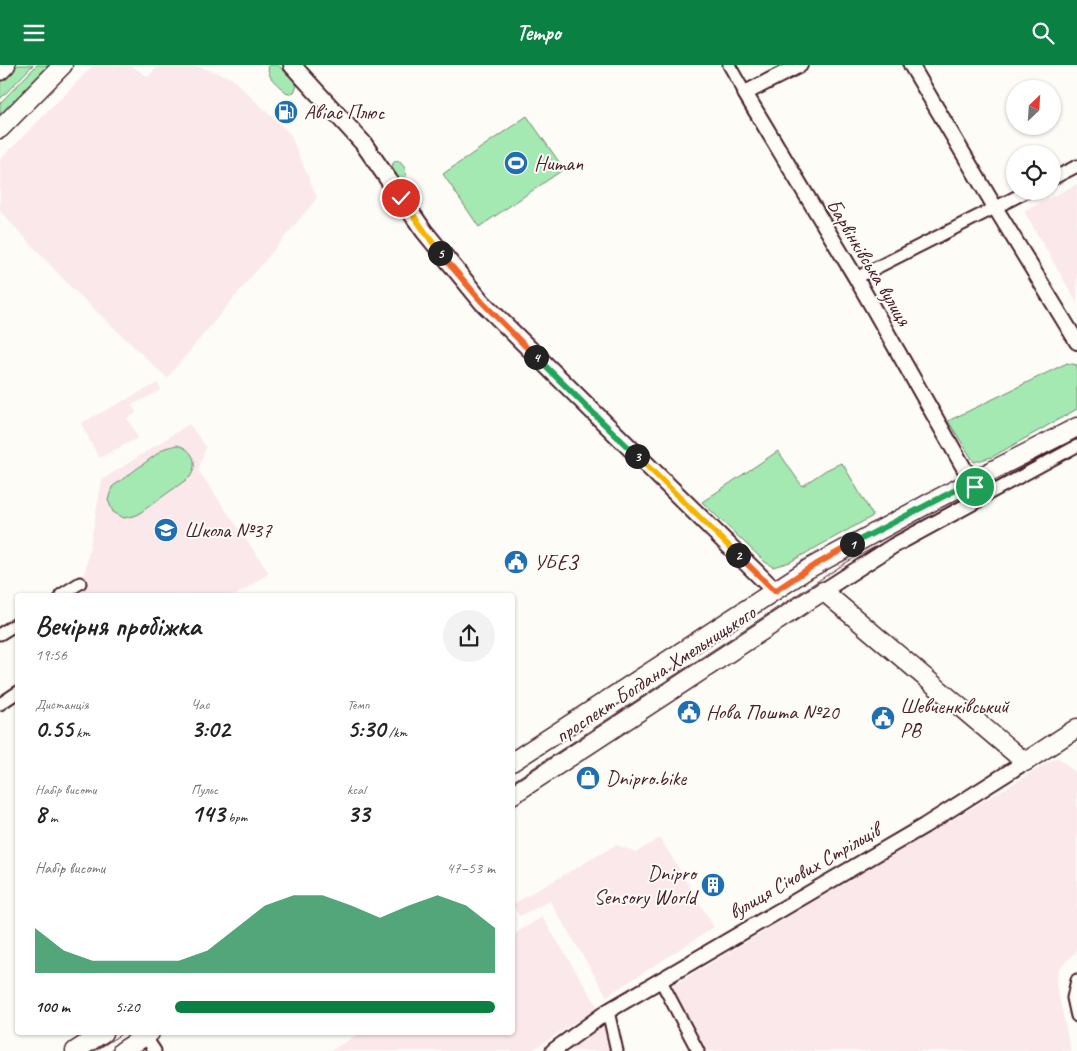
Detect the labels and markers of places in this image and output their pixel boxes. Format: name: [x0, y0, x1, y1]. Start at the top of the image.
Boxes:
fuel station icon: Авіас Плюс: [273, 99, 299, 125]
place label: Авіас Плюс: [304, 99, 385, 125]
sports icon: Human: [503, 150, 529, 176]
place label: Human: [534, 150, 584, 176]
pin: [380, 177, 422, 219]
pin: 5: [428, 241, 452, 265]
pin: 4: [524, 345, 548, 369]
pin: 3: [624, 443, 650, 469]
pin: [954, 466, 996, 508]
school or university icon: Школа №37: [153, 517, 179, 543]
place label: Школа №37: [184, 517, 273, 543]
pin: 1: [840, 531, 864, 557]
pin: 2: [726, 543, 750, 567]
public building icon: УБЕЗ: [503, 549, 529, 575]
place label: УБЕЗ: [534, 549, 580, 575]
place label: Шевченківський РВ: [900, 693, 1010, 743]
public building icon: Нова Пошта №20: [676, 699, 702, 725]
place label: Нова Пошта №20: [706, 699, 840, 725]
public building icon: Шевченківський РВ: [870, 705, 896, 731]
shop icon: Dnipro.bike: [575, 765, 601, 791]
place label: Dnipro.bike: [606, 765, 687, 791]
place label: Dnipro Sensory World: [594, 860, 700, 910]
building icon: Dnipro Sensory World: [700, 872, 726, 898]

